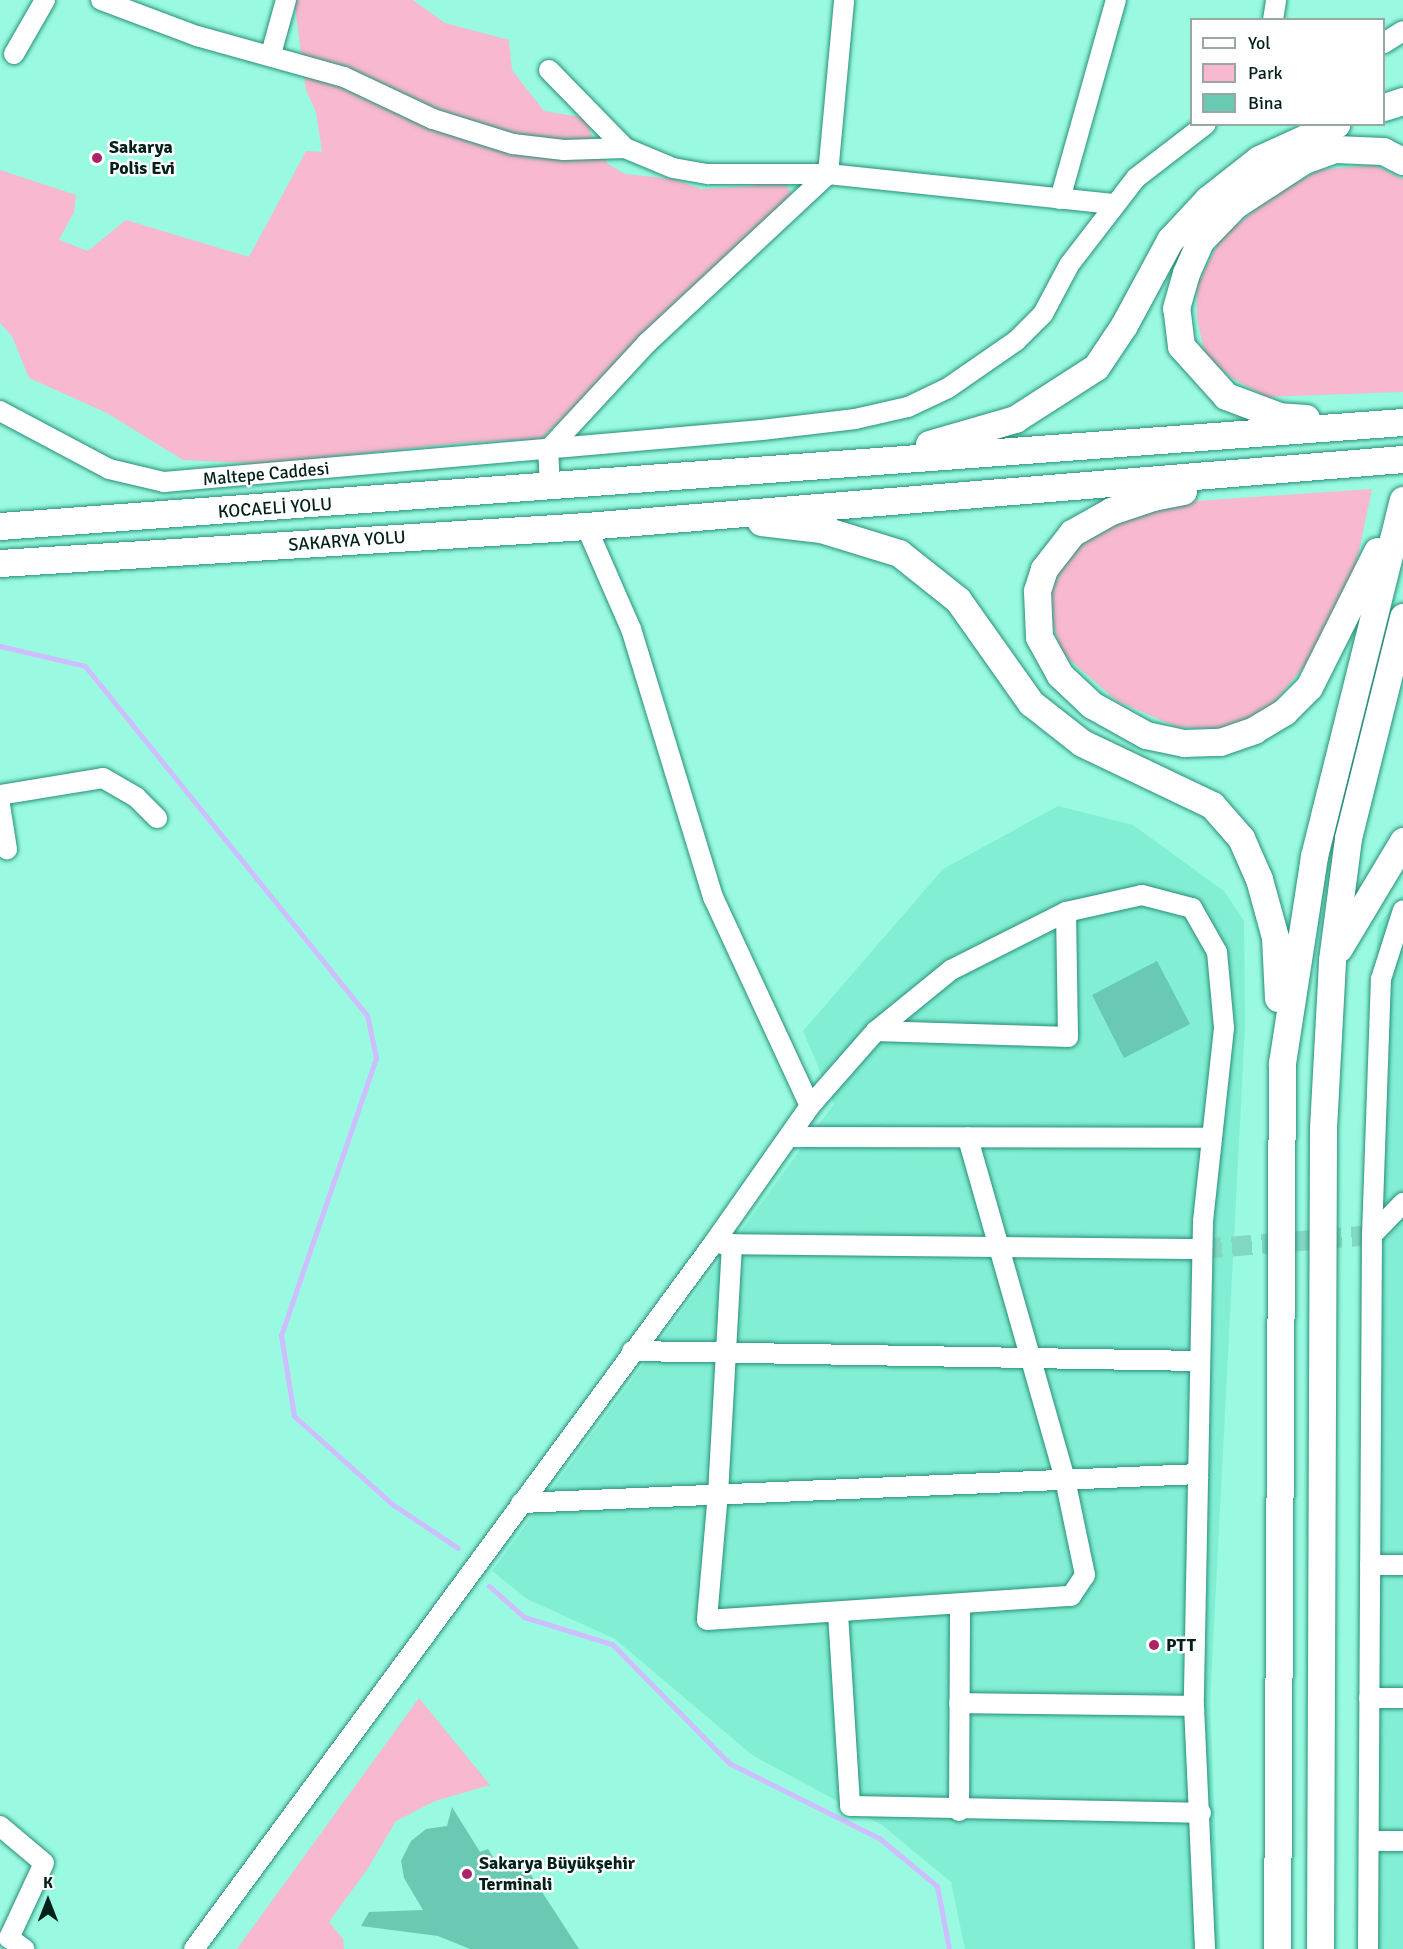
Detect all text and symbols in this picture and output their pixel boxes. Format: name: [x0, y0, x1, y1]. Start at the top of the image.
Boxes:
legend: [1190, 18, 1385, 126]
text: Yol: [1248, 32, 1271, 54]
text: Park: [1248, 62, 1283, 84]
text: Bina: [1248, 92, 1283, 114]
place label: Sakarya Polis Evi: [109, 137, 175, 180]
marker: Sakarya Polis Evi: [90, 151, 104, 165]
street label: Maltepe Caddesi: [202, 458, 330, 490]
street label: KOCAELİ YOLU: [217, 493, 333, 523]
street label: SAKARYA YOLU: [288, 526, 406, 556]
place label: PTT: [1166, 1634, 1196, 1656]
marker: PTT: [1147, 1638, 1161, 1652]
place label: Sakarya Büyükşehir Terminali: [479, 1853, 635, 1896]
marker: Sakarya Büyükşehir Terminali: [460, 1867, 474, 1881]
north arrow: [18, 1871, 78, 1931]
text: K: [43, 1873, 53, 1893]

